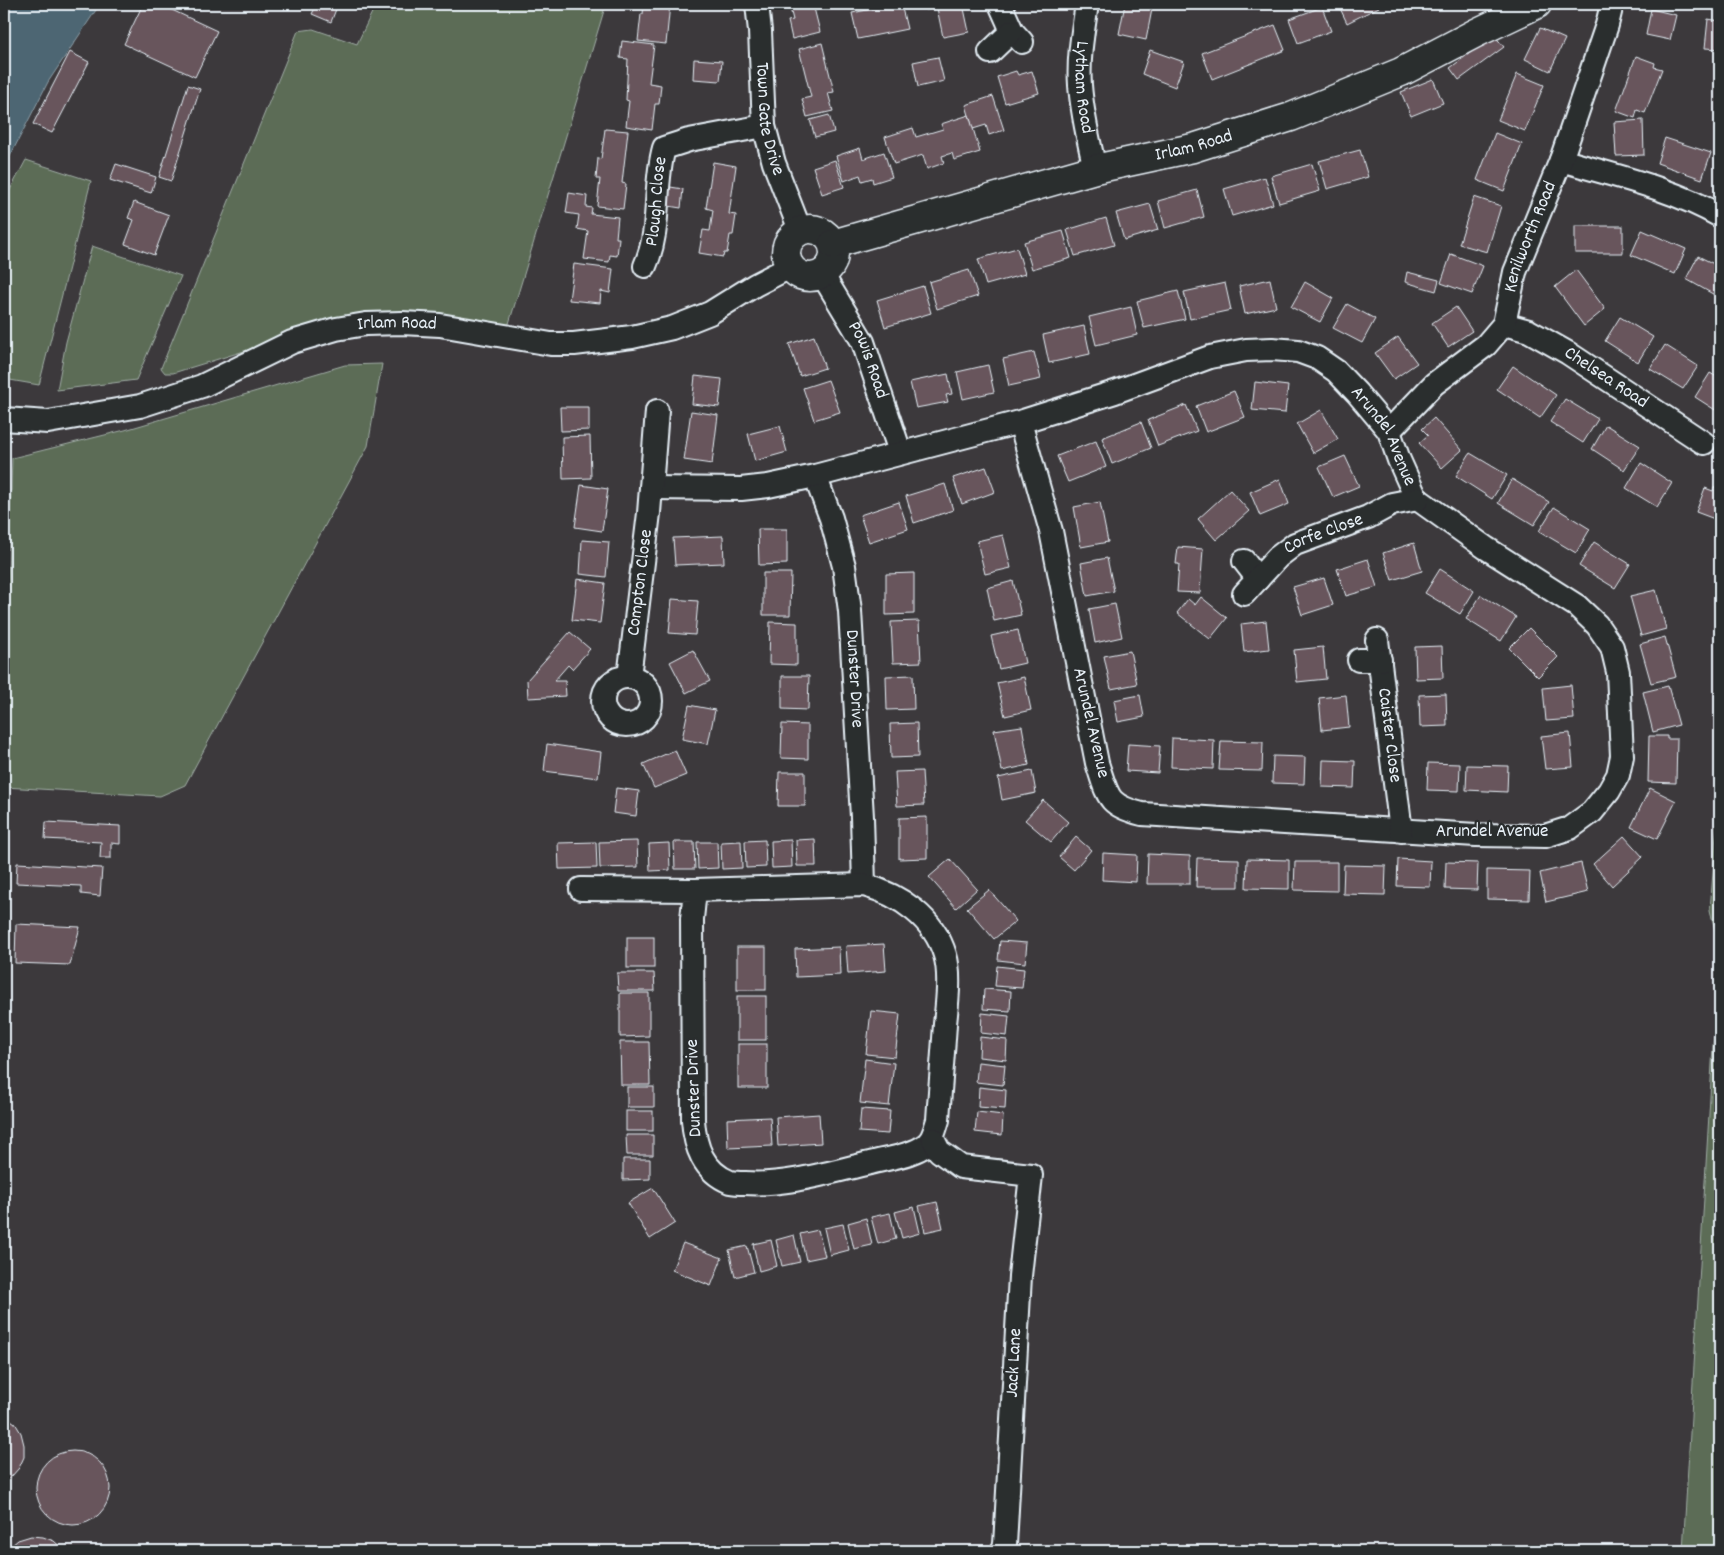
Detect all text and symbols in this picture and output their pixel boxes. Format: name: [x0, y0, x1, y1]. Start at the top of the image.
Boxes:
street label: Lytham Road: [1066, 40, 1100, 136]
street label: Town Gate Drive: [748, 62, 791, 180]
street label: Irlam Road: [1153, 123, 1236, 169]
street label: Plough Close: [639, 154, 675, 249]
street label: Kenilworth Road: [1498, 177, 1564, 295]
street label: Irlam Road: [355, 309, 437, 339]
street label: Powis Road: [840, 316, 895, 402]
street label: Chelsea Road: [1558, 340, 1653, 416]
street label: Arundel Avenue: [1344, 381, 1423, 491]
street label: Corfe Close: [1278, 506, 1367, 562]
street label: Compton Close: [621, 528, 660, 637]
street label: Dunster Drive: [838, 629, 870, 729]
street label: Arundel Avenue: [1064, 665, 1116, 781]
street label: Caister Close: [1370, 686, 1408, 784]
street label: Arundel Avenue: [1436, 819, 1548, 846]
street label: Dunster Drive: [680, 1038, 710, 1138]
street label: Jack Lane: [1000, 1328, 1030, 1398]

